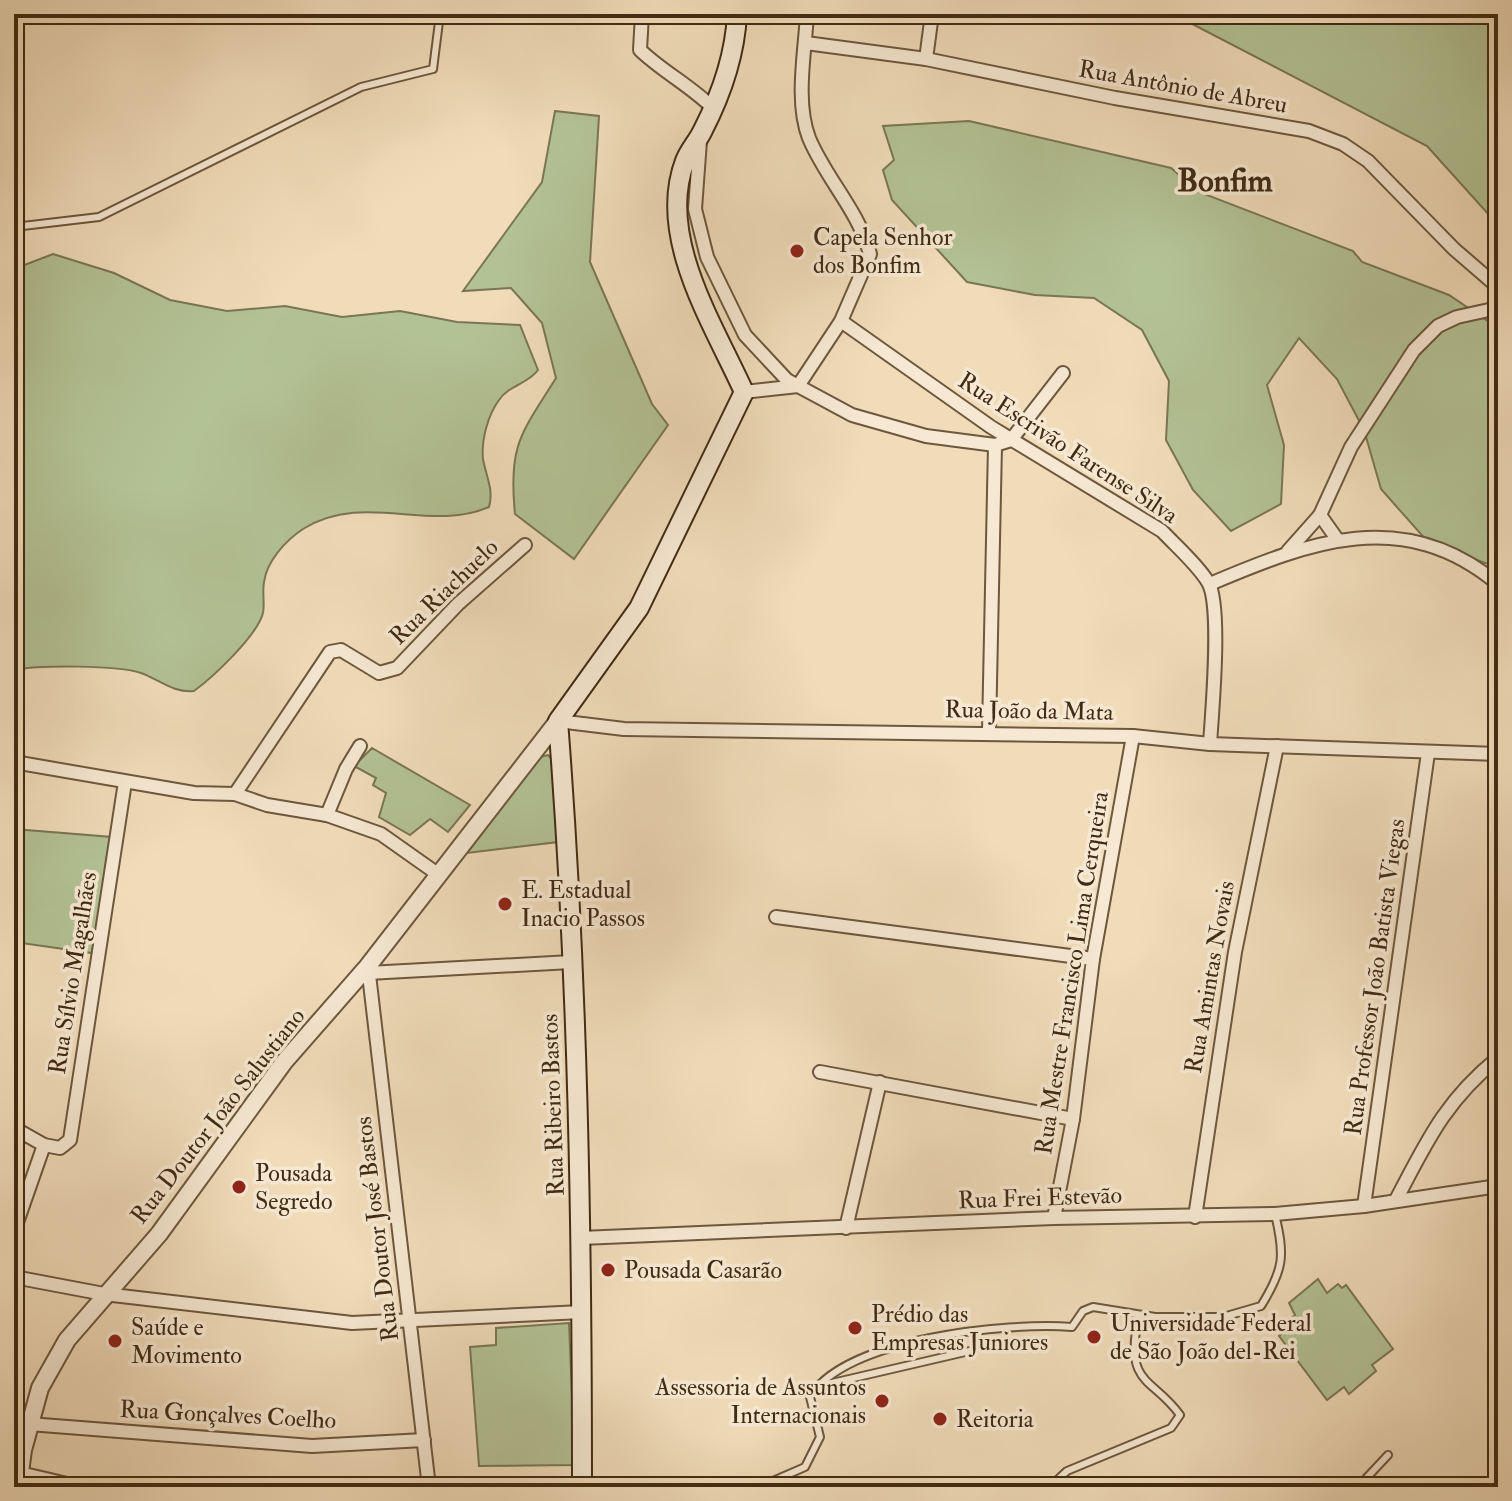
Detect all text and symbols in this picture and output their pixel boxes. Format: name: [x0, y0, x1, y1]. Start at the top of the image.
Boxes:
street label: Rua Antônio de Abreu: [1076, 53, 1290, 121]
district label: Bonfim: [1177, 161, 1273, 201]
place label: Capela Senhor dos Bonfim: [813, 222, 952, 281]
marker: Capela Senhor dos Bonfim: [788, 242, 806, 260]
street label: Rua Escrivão Farense Silva: [952, 365, 1185, 531]
street label: Rua Riachuelo: [383, 532, 505, 652]
street label: Rua João da Mata: [944, 694, 1115, 728]
street label: Rua Mestre Francisco Lima Cerqueira: [1028, 788, 1116, 1157]
street label: Rua Professor João Batista Viegas: [1337, 817, 1413, 1137]
street label: Rua Sílvio Magalhães: [42, 869, 104, 1077]
place label: E. Estadual Inacio Passos: [521, 875, 645, 934]
street label: Rua Amintas Novais: [1178, 878, 1242, 1076]
marker: E. Estadual Inacio Passos: [496, 895, 514, 913]
street label: Rua Doutor João Salustiano: [124, 1002, 312, 1230]
street label: Rua Ribeiro Bastos: [534, 1013, 572, 1197]
street label: Rua Doutor José Bastos: [348, 1115, 406, 1343]
place label: Pousada Segredo: [255, 1158, 333, 1217]
marker: Pousada Segredo: [230, 1178, 248, 1196]
street label: Rua Frei Estevão: [957, 1180, 1123, 1216]
place label: Pousada Casarão: [624, 1255, 782, 1286]
marker: Pousada Casarão: [599, 1261, 617, 1279]
place label: Prédio das Empresas Juniores: [871, 1299, 1048, 1358]
place label: Universidade Federal de São João del-Rei: [1110, 1308, 1312, 1367]
place label: Saúde e Movimento: [131, 1312, 242, 1371]
marker: Prédio das Empresas Juniores: [846, 1319, 864, 1337]
marker: Universidade Federal de São João del-Rei: [1085, 1328, 1103, 1346]
marker: Saúde e Movimento: [106, 1332, 124, 1350]
place label: Assessoria de Assuntos Internacionais: [654, 1372, 866, 1431]
marker: Assessoria de Assuntos Internacionais: [873, 1392, 891, 1410]
street label: Rua Gonçalves Coelho: [119, 1394, 337, 1436]
place label: Reitoria: [956, 1404, 1035, 1435]
marker: Reitoria: [931, 1410, 949, 1428]

